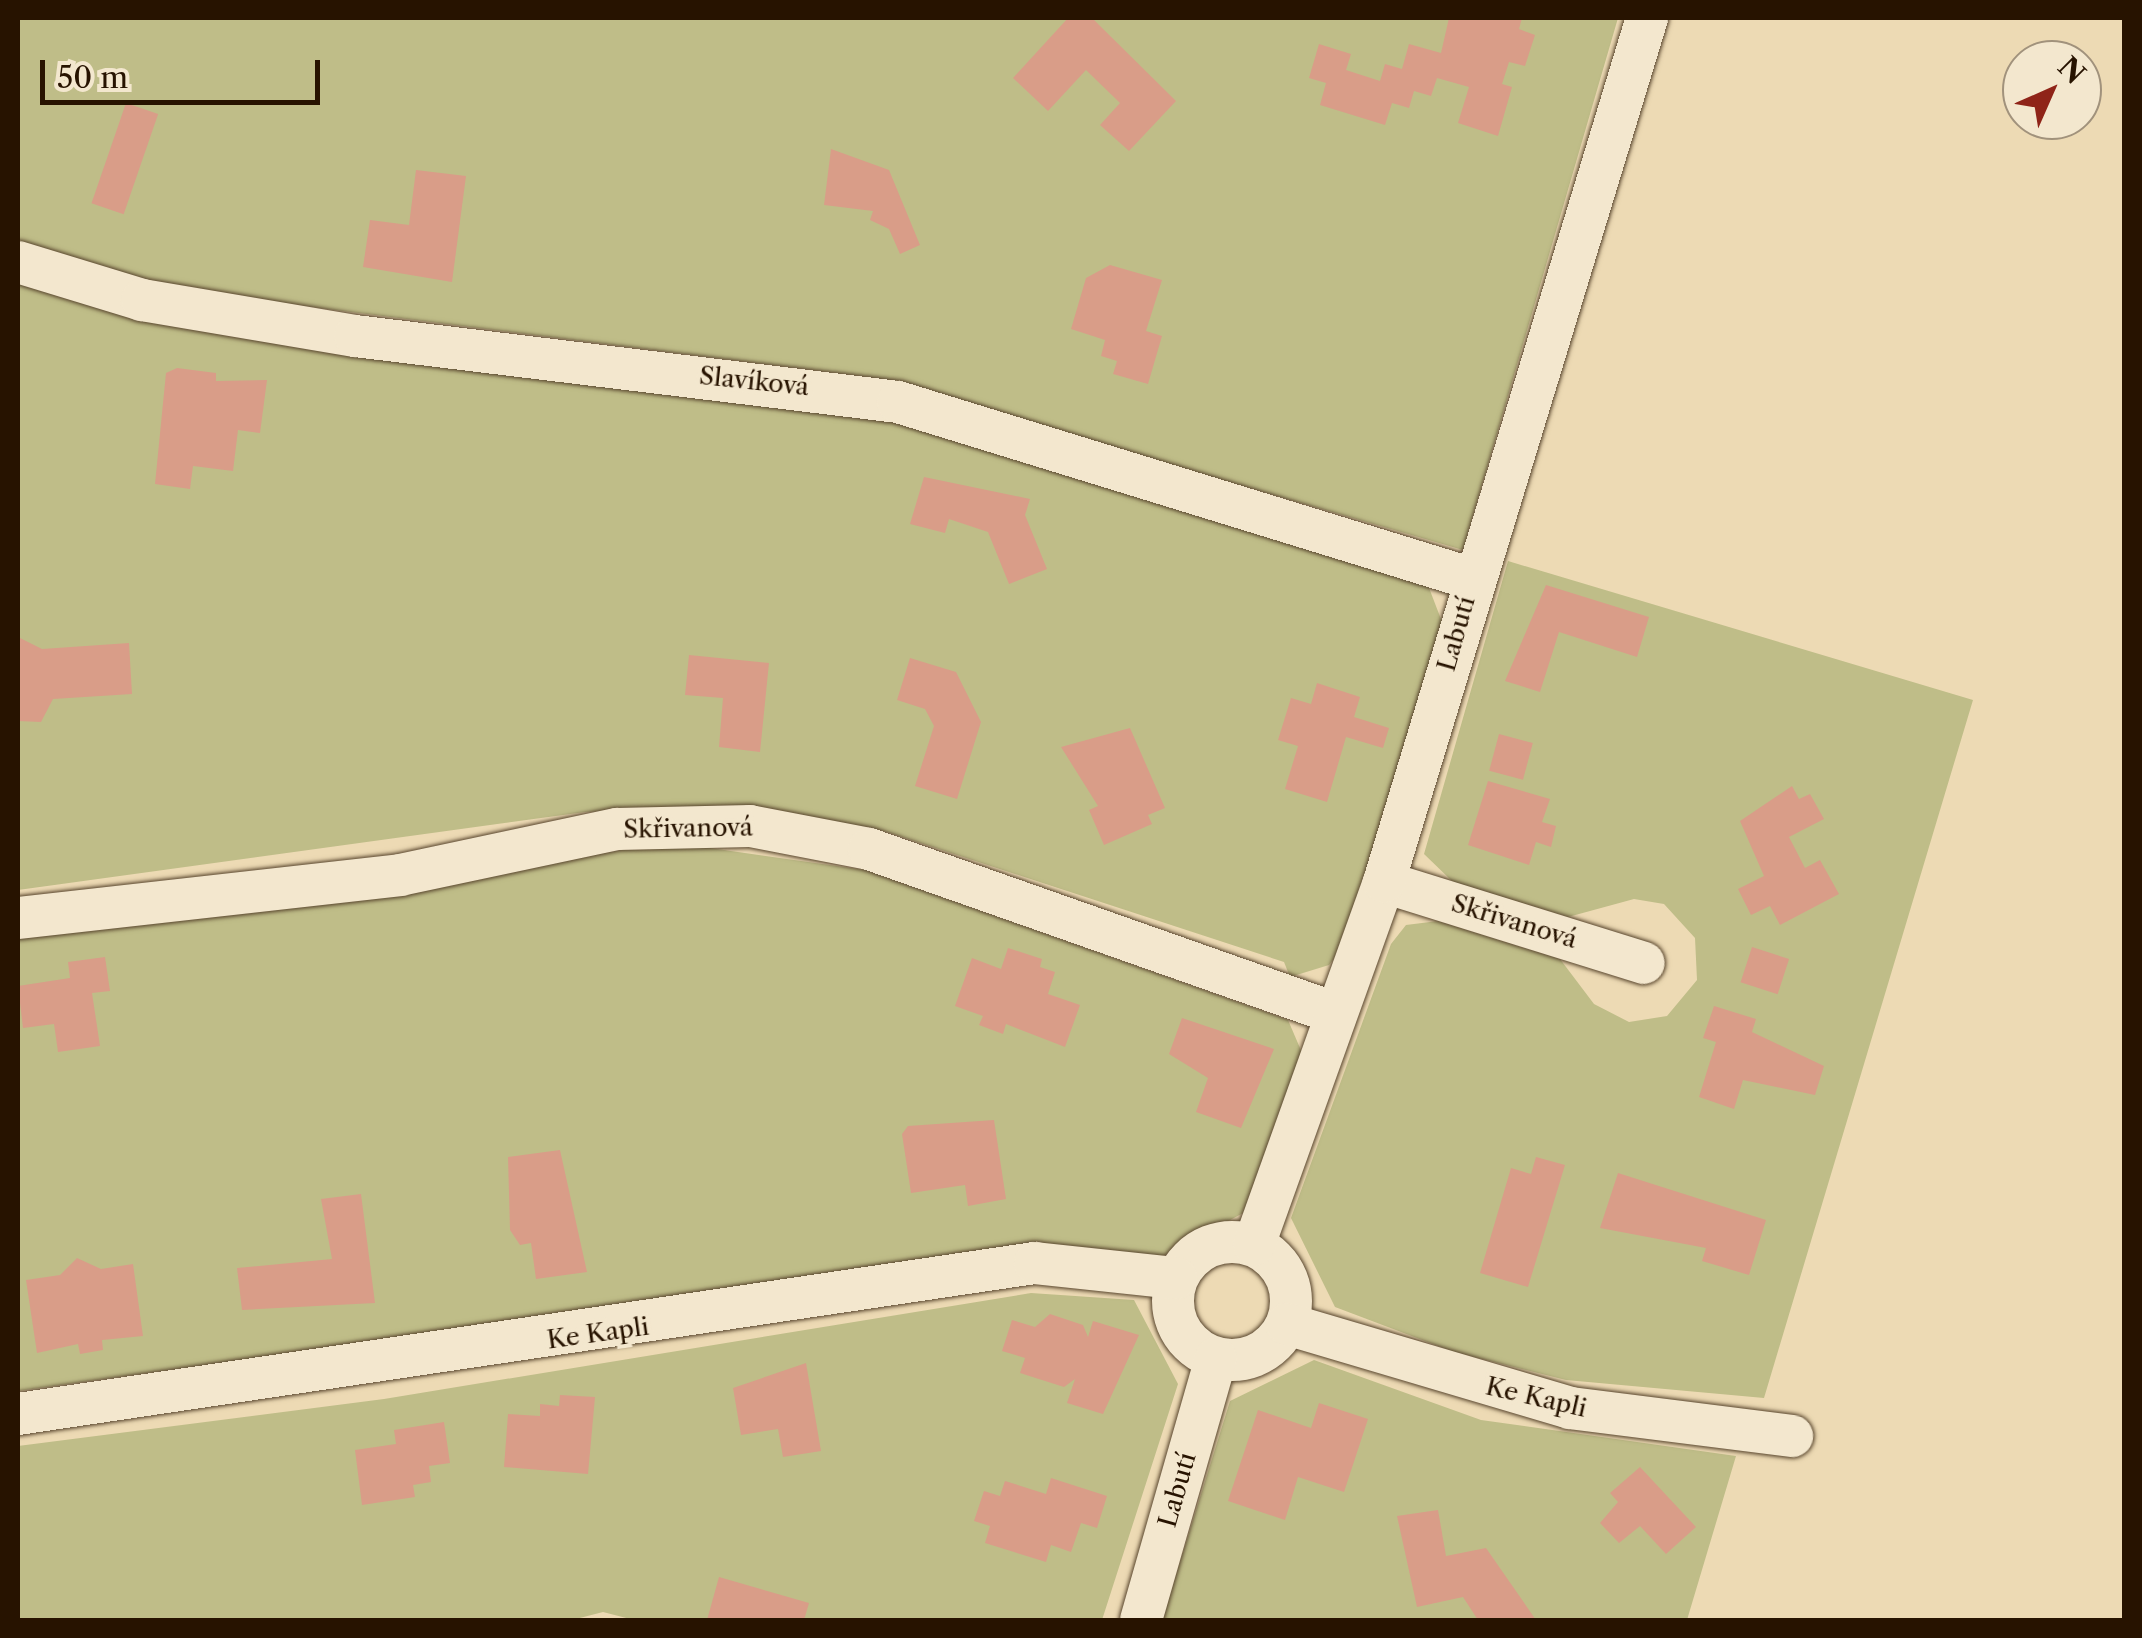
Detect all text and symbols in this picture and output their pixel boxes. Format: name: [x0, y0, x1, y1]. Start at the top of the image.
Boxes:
scale bar: [45, 40, 325, 102]
north arrow: [2002, 40, 2102, 140]
text: N: [2051, 50, 2092, 91]
text: 50 m: [57, 59, 128, 96]
street label: Slavíková: [698, 361, 810, 403]
street label: Labutí: [1432, 593, 1482, 675]
street label: Skřivanová: [623, 813, 753, 845]
street label: Skřivanová: [1448, 889, 1580, 955]
street label: Ke Kapli: [545, 1312, 651, 1356]
street label: Ke Kapli: [1483, 1372, 1589, 1424]
street label: Labutí: [1153, 1449, 1203, 1531]

